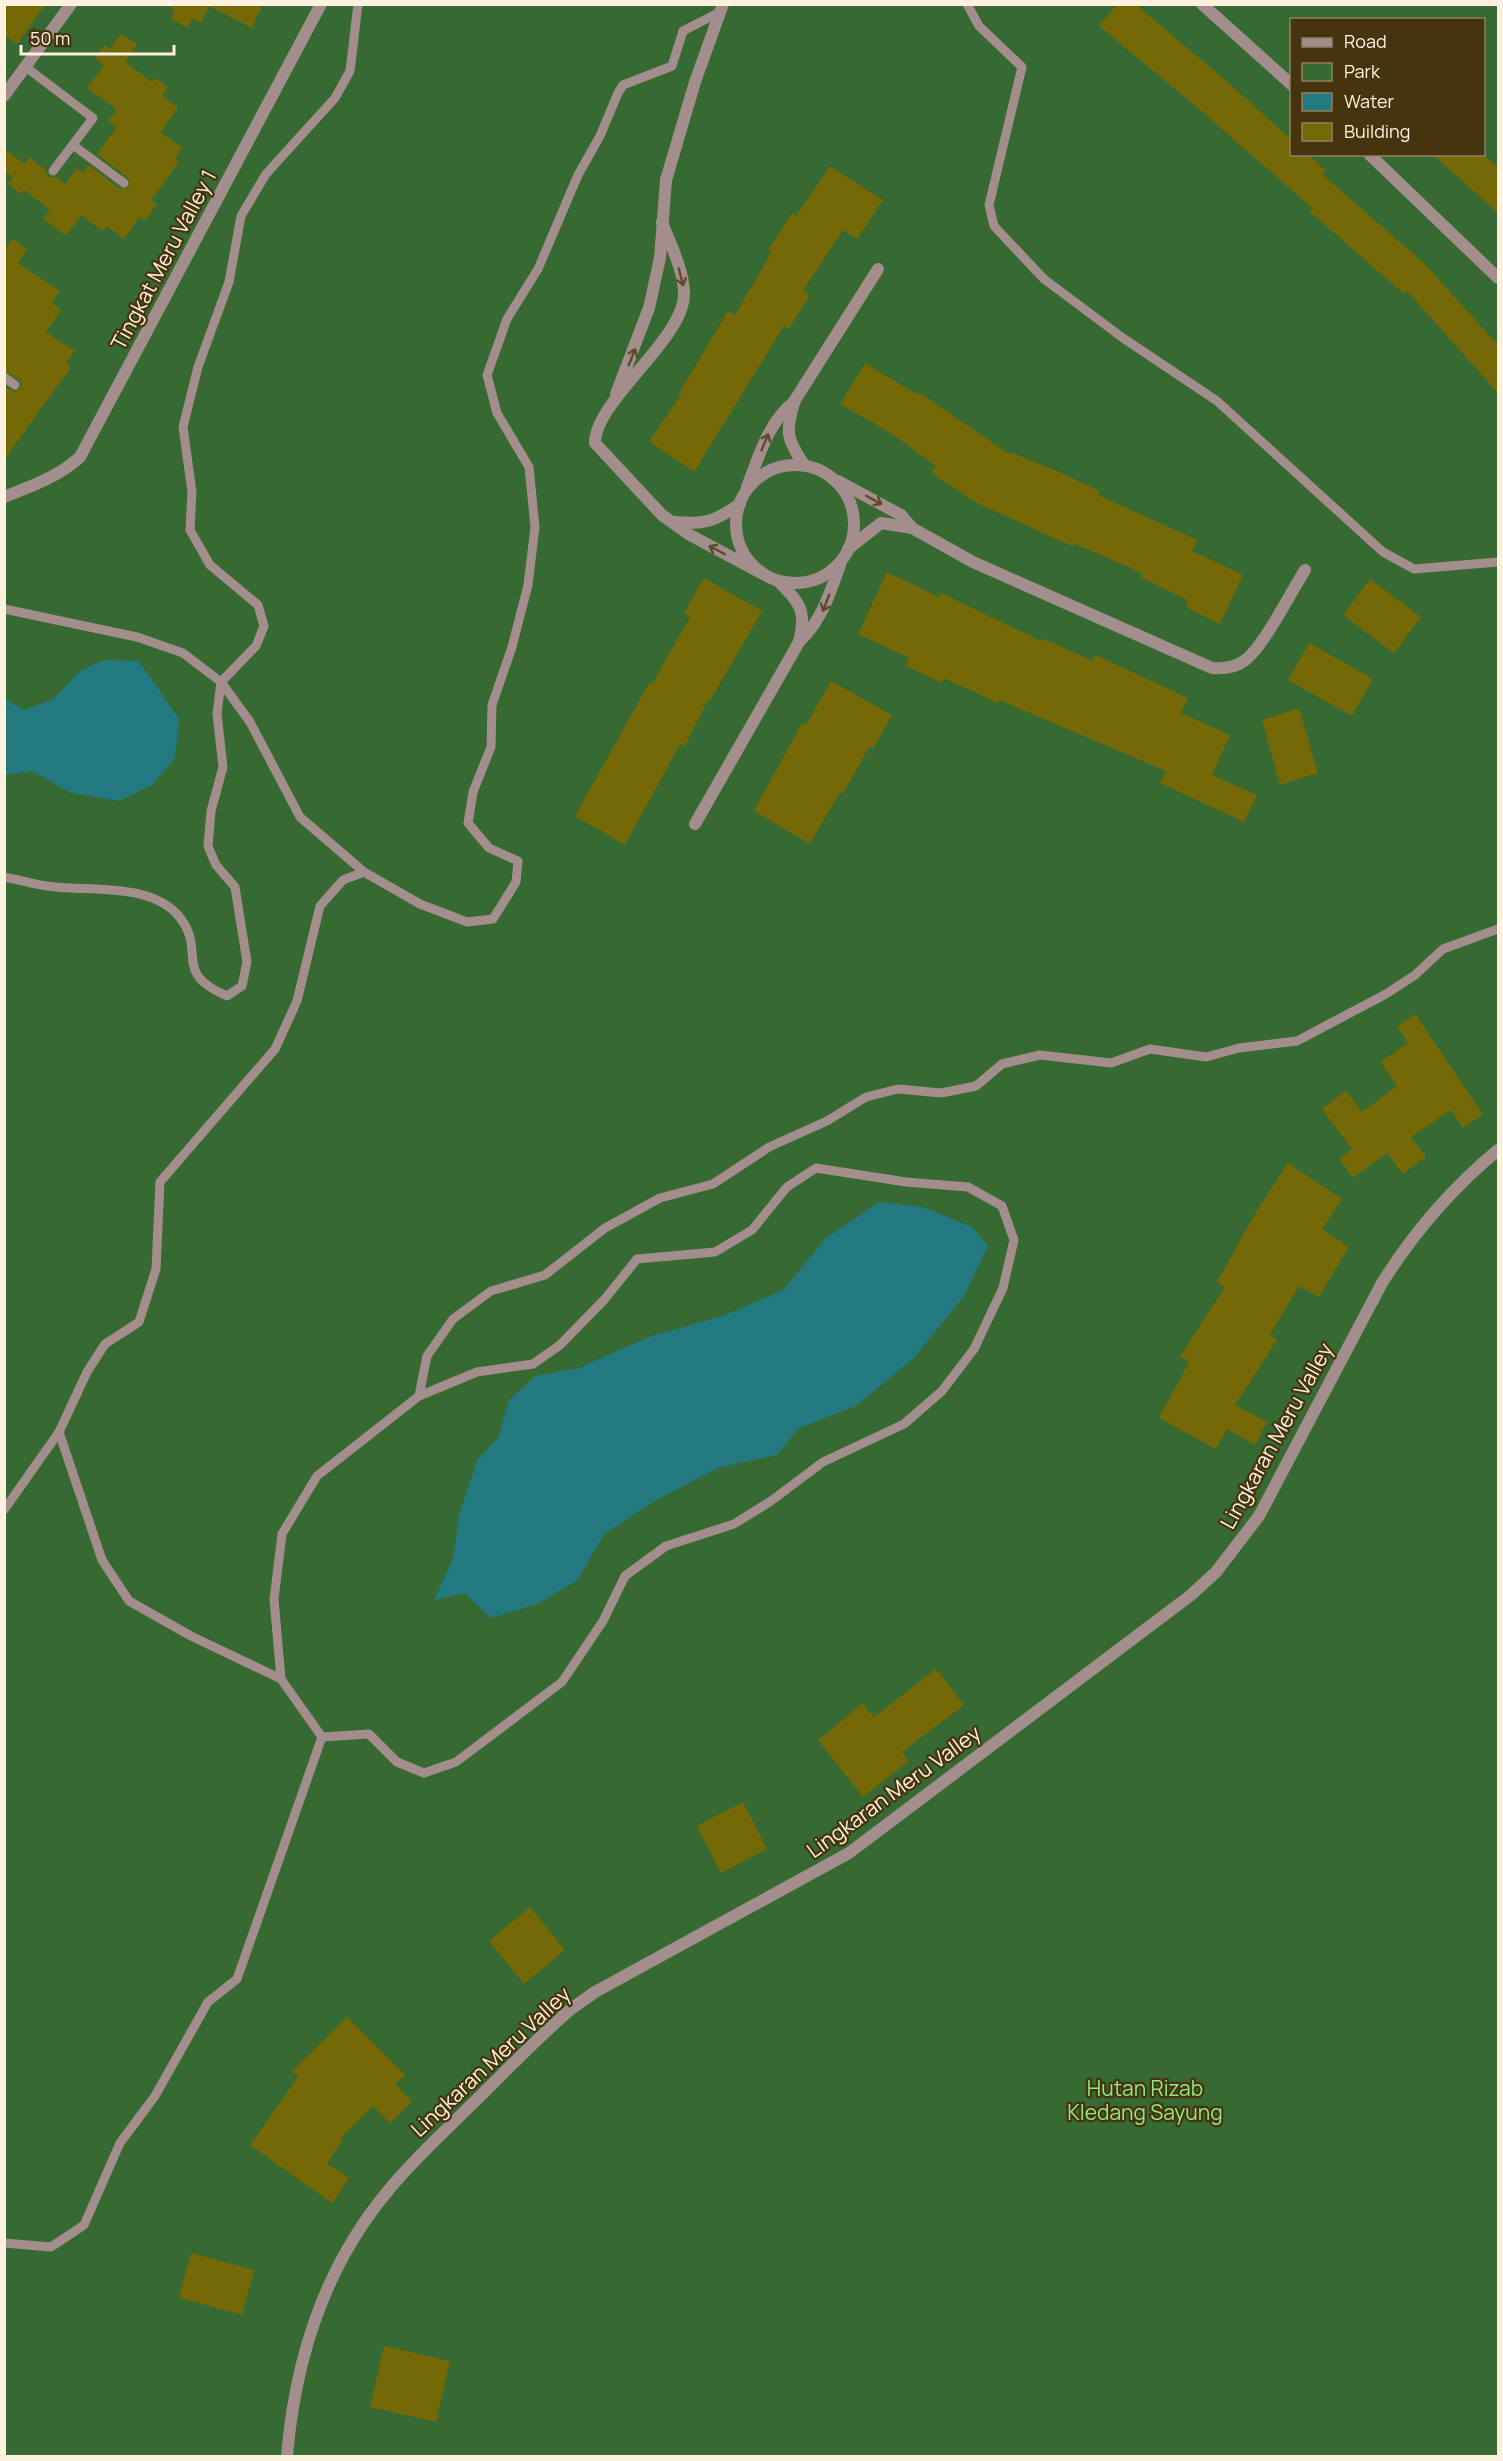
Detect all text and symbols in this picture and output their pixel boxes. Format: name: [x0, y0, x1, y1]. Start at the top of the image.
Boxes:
scale bar: [21, 18, 174, 56]
legend: [1290, 18, 1485, 156]
text: 50 m: [30, 26, 70, 50]
text: Road: [1344, 29, 1387, 53]
text: Park: [1344, 59, 1381, 83]
text: Water: [1344, 89, 1394, 113]
text: Building: [1344, 119, 1410, 143]
street label: Tingkat Meru Valley 1: [104, 165, 222, 354]
one-way arrow: [676, 267, 687, 286]
one-way arrow: [627, 348, 638, 366]
one-way arrow: [760, 433, 771, 451]
one-way arrow: [864, 495, 882, 506]
one-way arrow: [709, 544, 726, 556]
one-way arrow: [820, 593, 831, 612]
street label: Lingkaran Meru Valley: [1213, 1337, 1339, 1534]
street label: Lingkaran Meru Valley: [801, 1719, 986, 1864]
street label: Lingkaran Meru Valley: [404, 1980, 576, 2143]
park label: Hutan Rizab Kledang Sayung: [1067, 2074, 1223, 2126]

